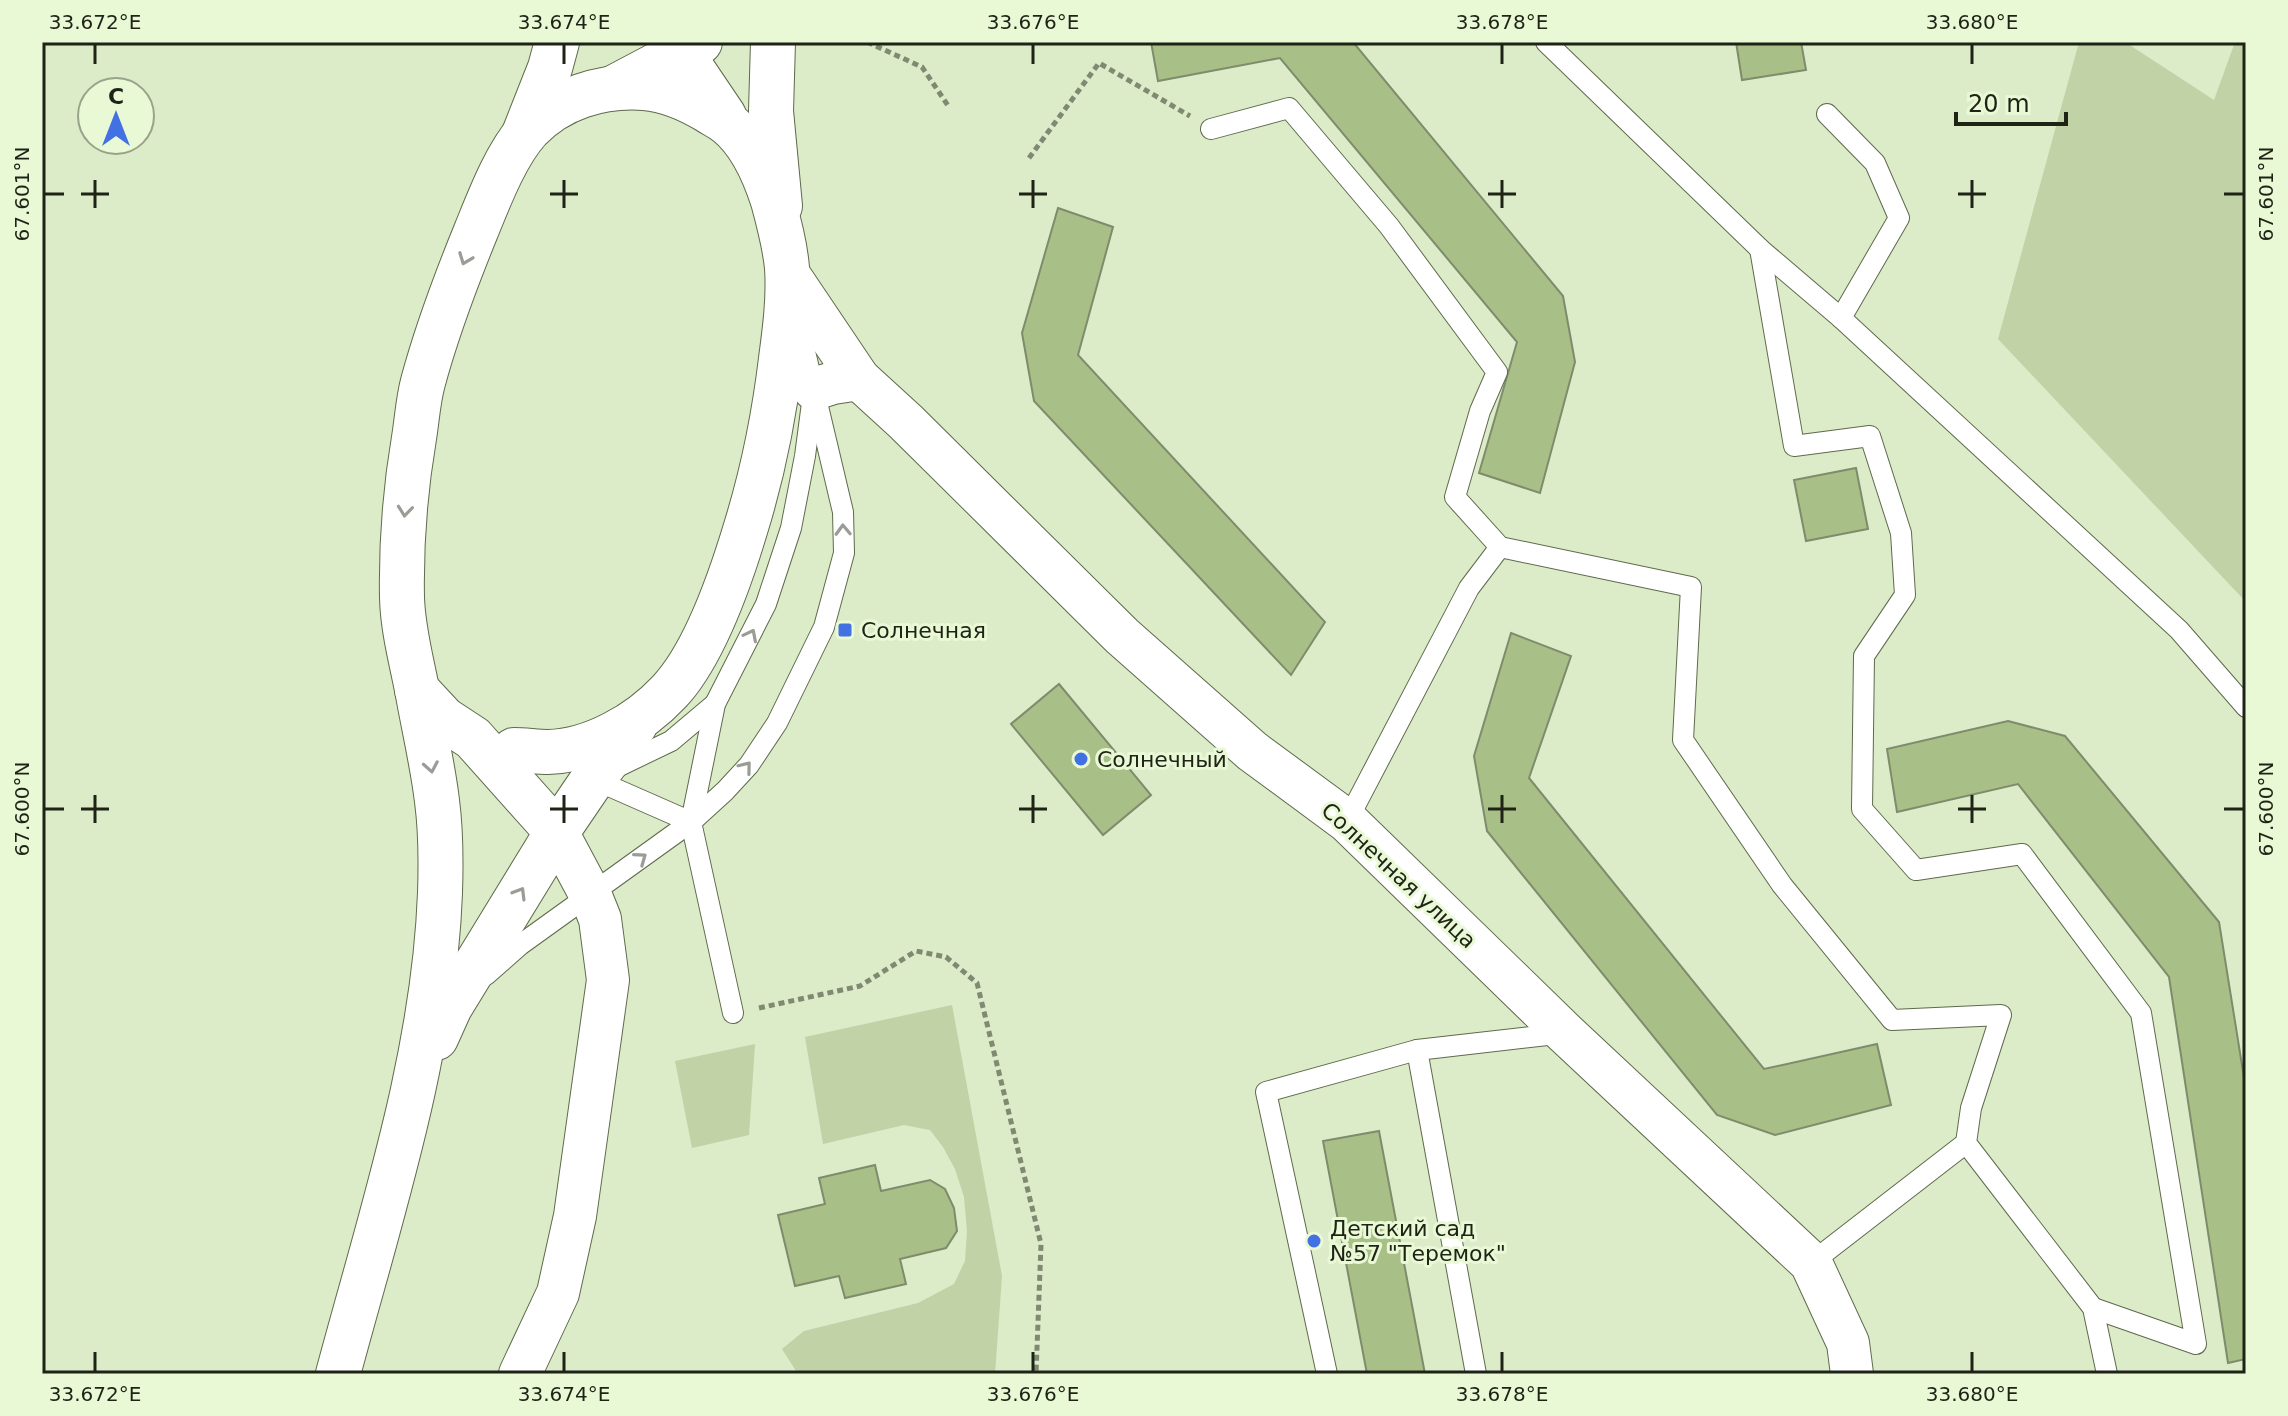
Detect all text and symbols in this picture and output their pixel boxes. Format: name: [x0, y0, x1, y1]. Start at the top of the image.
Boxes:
text: 33.672°E: [49, 10, 141, 34]
text: 33.674°E: [518, 10, 610, 34]
text: 33.676°E: [987, 10, 1079, 34]
text: 33.678°E: [1456, 10, 1548, 34]
text: 33.680°E: [1926, 10, 2018, 34]
north arrow: [76, 76, 156, 156]
scale bar: [1956, 76, 2066, 126]
text: С: [108, 84, 124, 109]
text: 20 m: [1968, 90, 2030, 118]
text: 67.601°N: [10, 147, 34, 241]
text: 67.601°N: [2254, 147, 2278, 241]
one-way arrow: [458, 251, 475, 265]
one-way arrow: [396, 505, 413, 518]
one-way arrow: [835, 523, 852, 536]
place label: Солнечная: [861, 618, 986, 643]
marker: Солнечная: [836, 621, 854, 639]
one-way arrow: [742, 628, 757, 643]
place label: Солнечный: [1097, 747, 1227, 772]
marker: Солнечный: [1072, 750, 1090, 768]
one-way arrow: [421, 760, 438, 774]
text: 67.600°N: [10, 762, 34, 856]
one-way arrow: [736, 762, 751, 776]
text: 67.600°N: [2254, 762, 2278, 856]
street label: Солнечная улица: [1316, 797, 1481, 953]
one-way arrow: [632, 853, 646, 867]
one-way arrow: [510, 887, 526, 902]
place label: Детский сад №57 "Теремок": [1330, 1216, 1506, 1266]
marker: Детский сад №57 "Теремок": [1305, 1232, 1323, 1250]
text: 33.672°E: [49, 1382, 141, 1406]
text: 33.674°E: [518, 1382, 610, 1406]
text: 33.676°E: [987, 1382, 1079, 1406]
text: 33.678°E: [1456, 1382, 1548, 1406]
text: 33.680°E: [1926, 1382, 2018, 1406]

